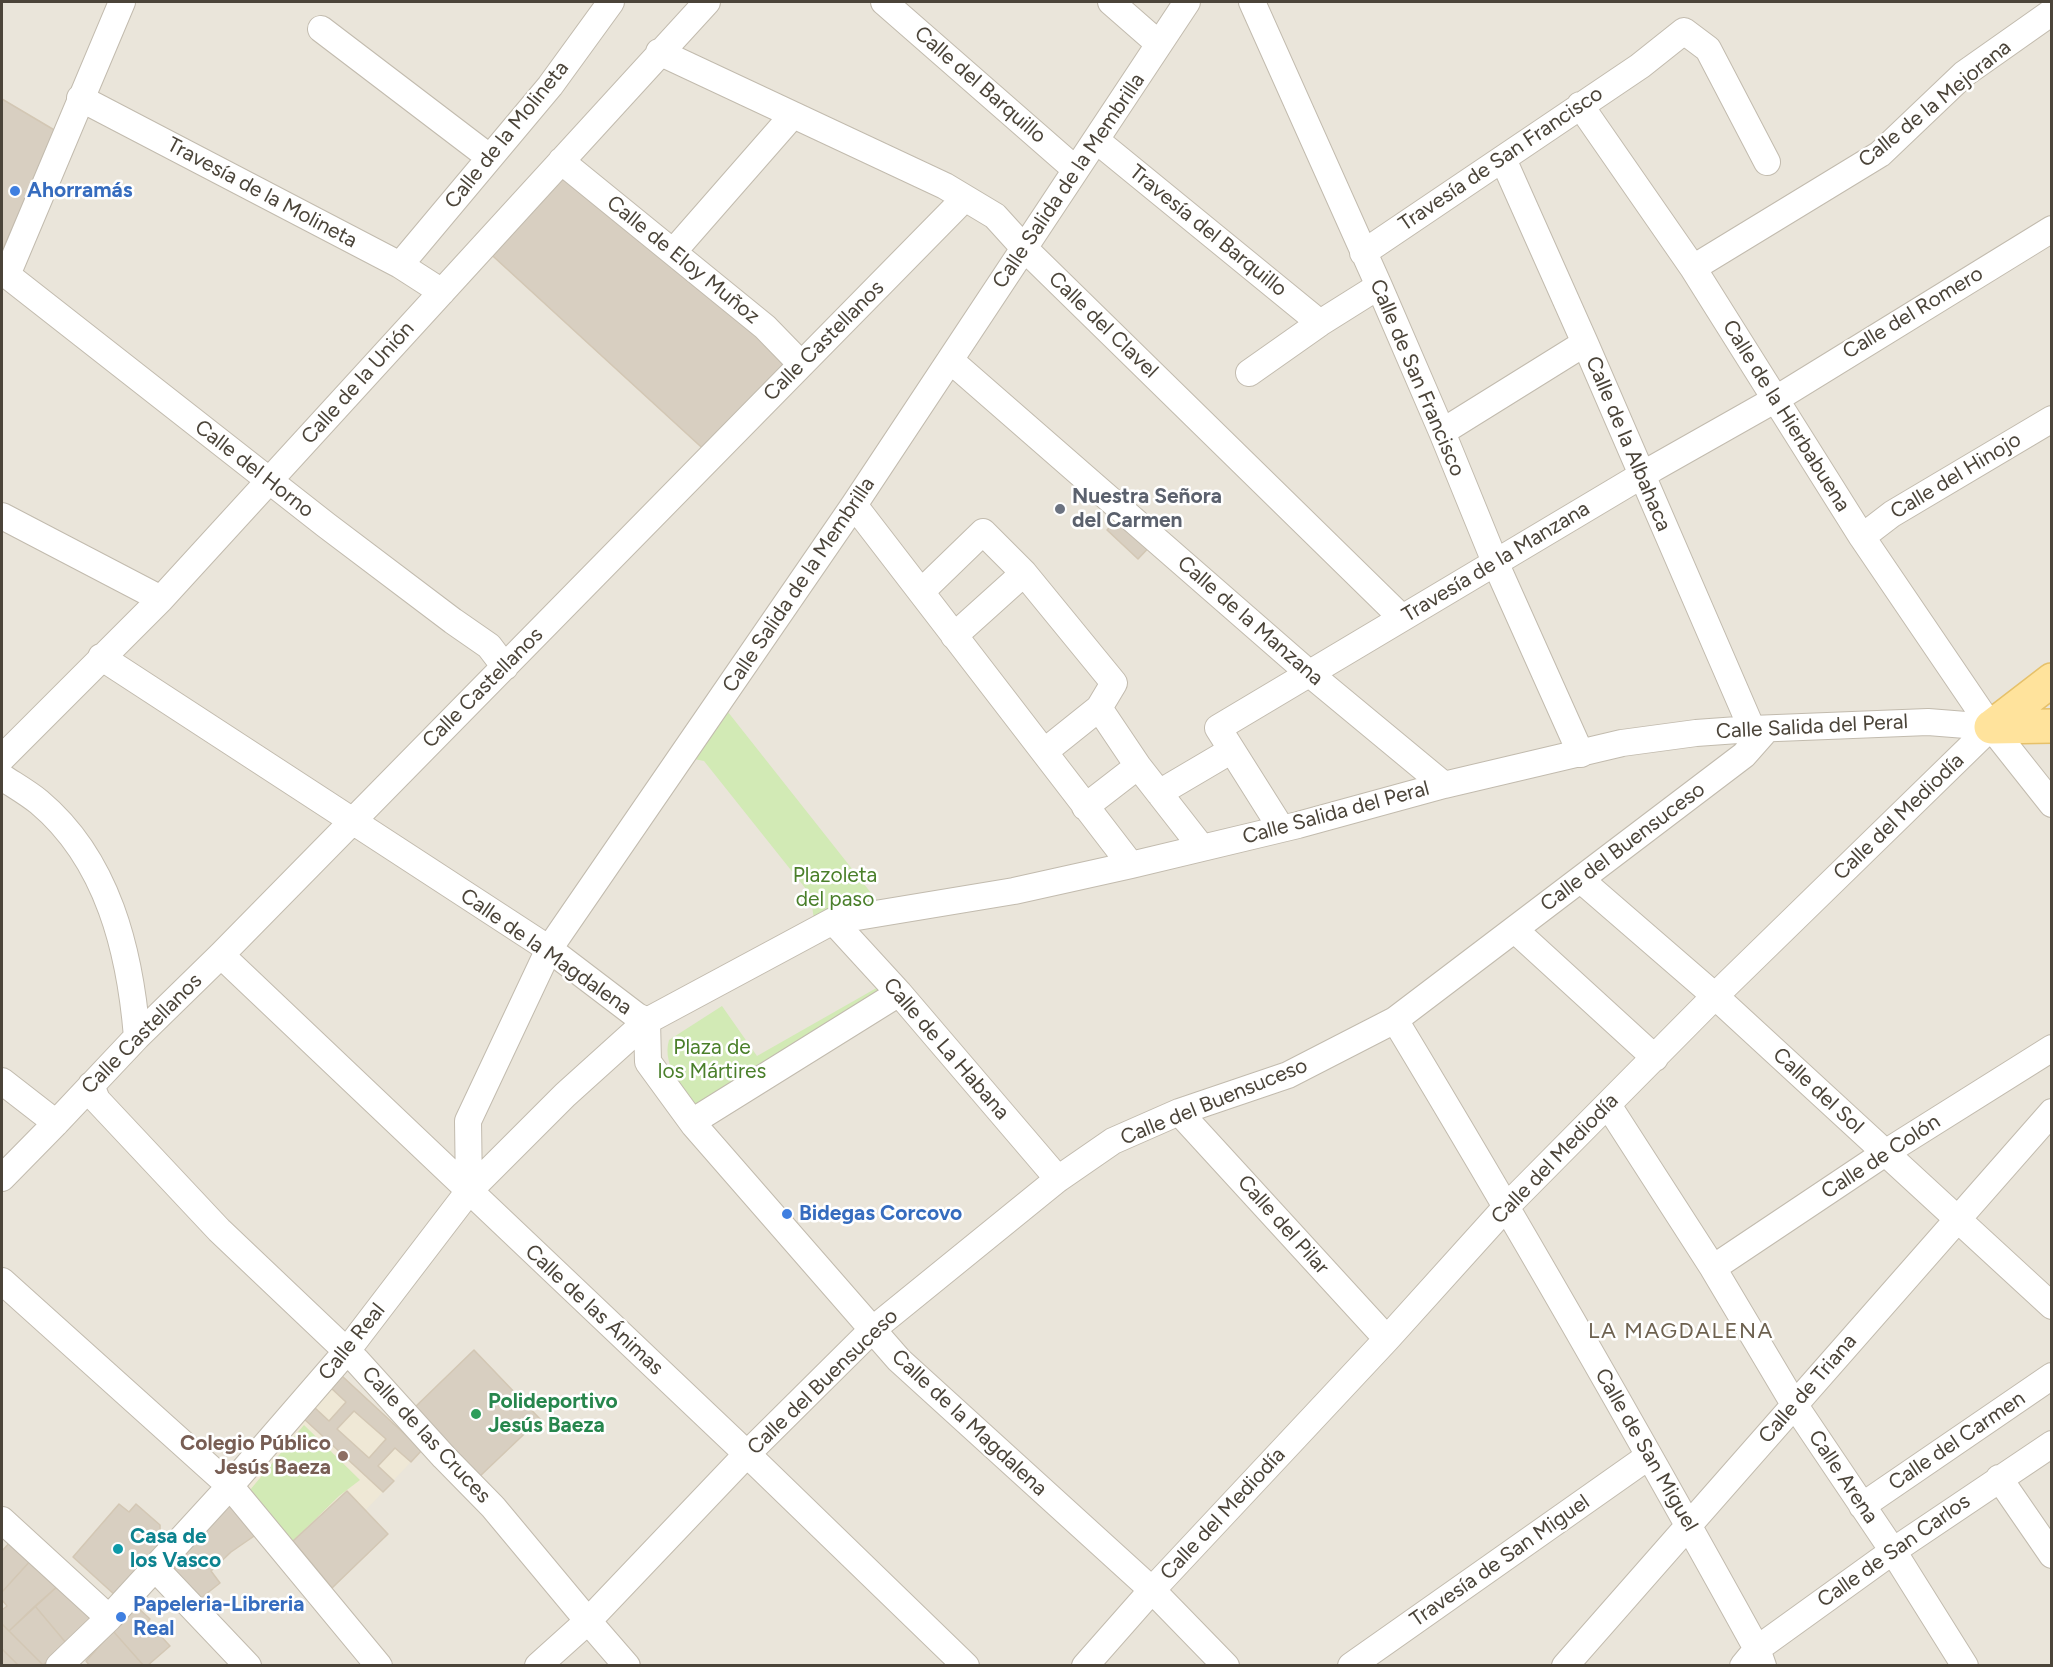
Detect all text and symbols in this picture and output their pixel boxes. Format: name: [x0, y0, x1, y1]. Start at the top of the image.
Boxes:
street label: Calle del Barquillo: [909, 21, 1051, 149]
street label: Calle de la Mejorana: [1854, 35, 2016, 173]
street label: Calle de la Molineta: [440, 56, 574, 214]
street label: Calle Salida de la Membrilla: [988, 69, 1150, 293]
street label: Travesía de San Francisco: [1394, 81, 1608, 237]
street label: Travesía de la Molineta: [163, 132, 361, 254]
street label: Travesía del Barquillo: [1124, 160, 1292, 302]
place label: Ahorramás: [27, 178, 132, 204]
marker: Ahorramás: [8, 184, 22, 198]
street label: Calle de Eloy Muñoz: [601, 191, 765, 329]
street label: Calle del Romero: [1838, 261, 1988, 365]
street label: Calle del Clavel: [1043, 266, 1163, 384]
street label: Calle Castellanos: [758, 275, 890, 407]
street label: Calle de San Francisco: [1364, 276, 1470, 480]
street label: Calle de la Hierbabuena: [1717, 315, 1855, 517]
street label: Calle de la Unión: [296, 316, 420, 450]
street label: Calle de la Albahaca: [1580, 353, 1676, 535]
street label: Calle del Horno: [189, 415, 319, 523]
street label: Calle del Hinojo: [1886, 427, 2026, 525]
street label: Calle Salida de la Membrilla: [718, 473, 880, 697]
place label: Nuestra Señora del Carmen: [1072, 484, 1222, 534]
street label: Travesía de la Manzana: [1398, 496, 1594, 628]
marker: Nuestra Señora del Carmen: [1053, 502, 1067, 516]
street label: Calle de la Manzana: [1172, 551, 1328, 691]
street label: Calle Castellanos: [417, 622, 549, 754]
street label: Calle Salida del Peral: [1715, 709, 1909, 745]
street label: Calle del Mediodía: [1828, 748, 1970, 886]
street label: Calle Salida del Peral: [1240, 776, 1432, 850]
street label: Calle del Buensuceso: [1536, 777, 1710, 917]
park label: Plazoleta del paso: [793, 863, 877, 913]
street label: Calle de la Magdalena: [455, 883, 637, 1021]
street label: Calle Castellanos: [76, 968, 208, 1100]
street label: Calle de La Habana: [878, 973, 1014, 1125]
park label: Plaza de los Mártires: [658, 1035, 766, 1085]
street label: Calle del Sol: [1767, 1043, 1869, 1139]
street label: Calle del Buensuceso: [1117, 1053, 1311, 1151]
street label: Calle del Mediodía: [1486, 1088, 1624, 1230]
street label: Calle de Colón: [1817, 1109, 1945, 1205]
street label: Calle del Pilar: [1232, 1170, 1334, 1280]
place label: Bidegas Corcovo: [799, 1201, 962, 1227]
marker: Bidegas Corcovo: [780, 1207, 794, 1221]
street label: Calle de las Ánimas: [520, 1239, 668, 1381]
street label: Calle Real: [313, 1298, 391, 1386]
street label: Calle del Buensuceso: [743, 1304, 903, 1460]
district label: LA MAGDALENA: [1588, 1319, 1774, 1345]
street label: Calle de Triana: [1754, 1329, 1862, 1449]
street label: Calle de la Magdalena: [886, 1344, 1052, 1502]
street label: Calle de las Cruces: [356, 1361, 496, 1509]
street label: Calle de San Miguel: [1589, 1364, 1703, 1536]
street label: Calle del Carmen: [1884, 1386, 2030, 1496]
place label: Polideportivo Jesús Baeza: [488, 1389, 618, 1439]
marker: Polideportivo Jesús Baeza: [469, 1407, 483, 1421]
street label: Calle Arena: [1803, 1426, 1883, 1528]
place label: Colegio Público Jesús Baeza: [180, 1431, 331, 1481]
street label: Calle del Mediodía: [1155, 1443, 1291, 1585]
marker: Colegio Público Jesús Baeza: [336, 1449, 350, 1463]
street label: Calle de San Carlos: [1813, 1489, 1975, 1613]
street label: Travesía de San Miguel: [1405, 1490, 1595, 1632]
place label: Casa de los Vasco: [130, 1524, 221, 1574]
marker: Casa de los Vasco: [111, 1542, 125, 1556]
place label: Papeleria-Libreria Real: [133, 1592, 304, 1642]
marker: Papeleria-Libreria Real: [114, 1610, 128, 1624]

